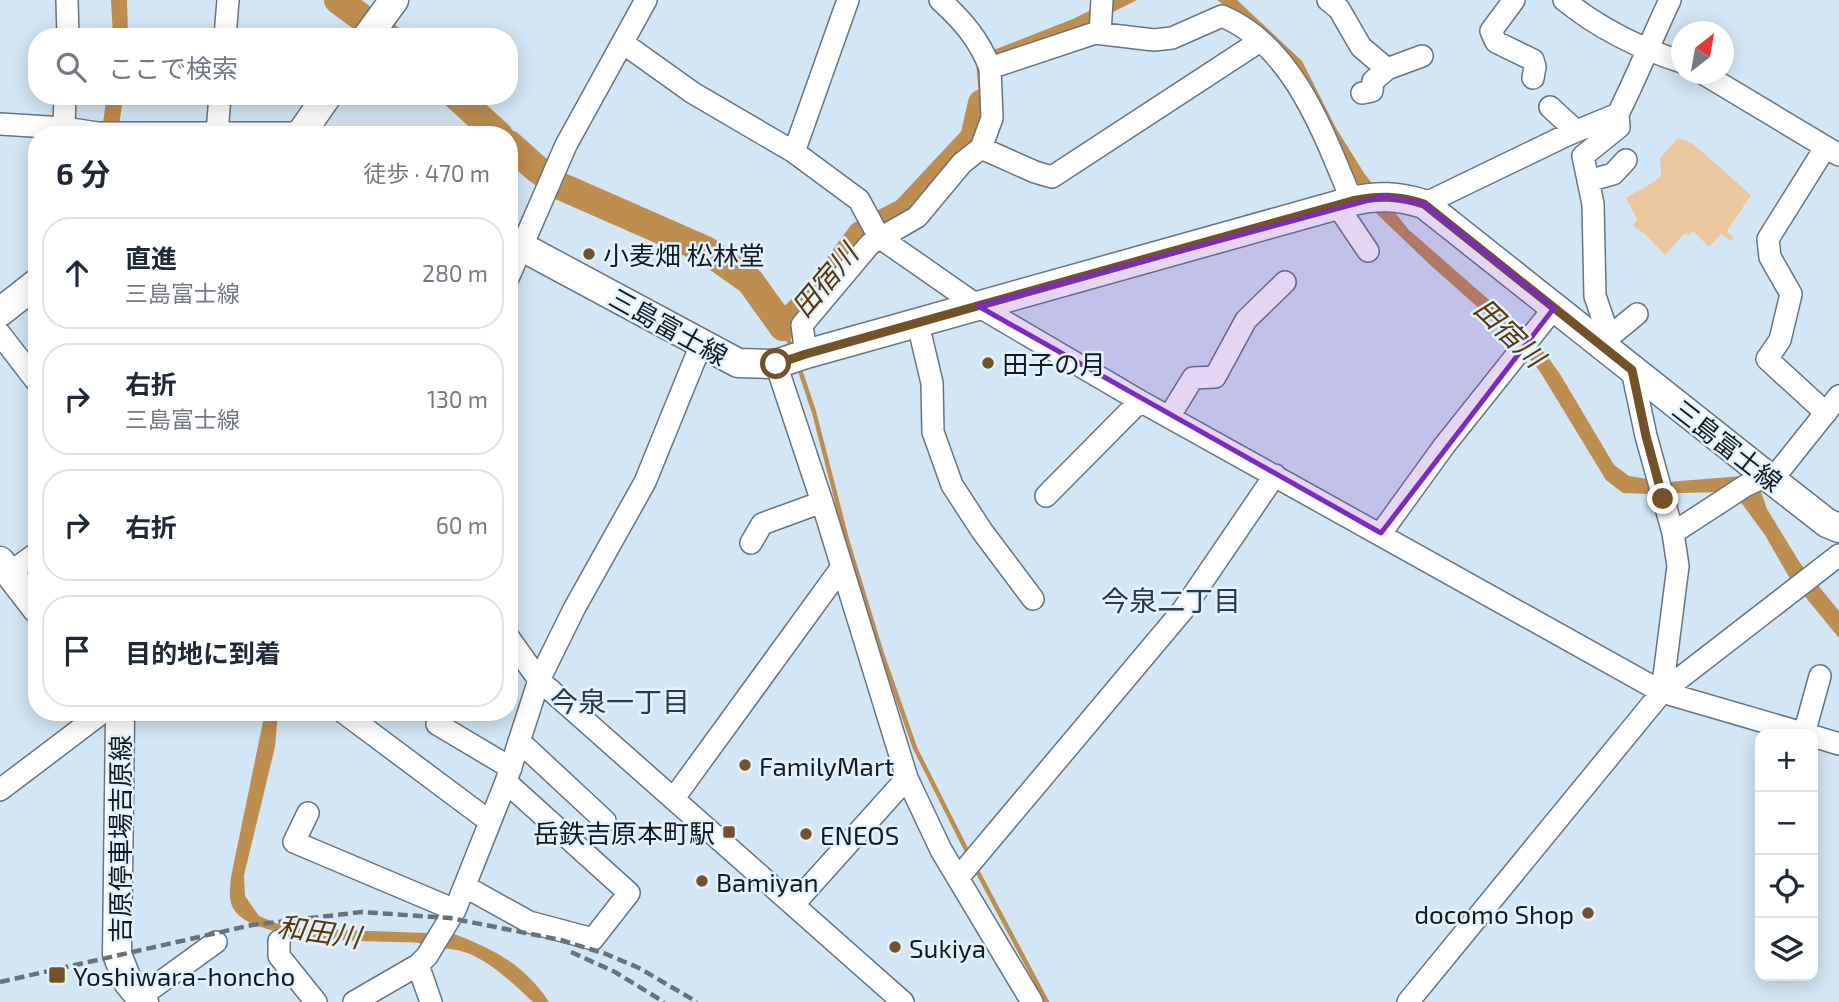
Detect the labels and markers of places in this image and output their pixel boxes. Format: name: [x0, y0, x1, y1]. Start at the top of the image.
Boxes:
place label: 小麦畑 松林堂: [603, 239, 765, 270]
marker: 小麦畑 松林堂: [581, 246, 597, 262]
place label: 田子の月: [1002, 348, 1106, 379]
marker: 田子の月: [980, 355, 996, 371]
place label: FamilyMart: [759, 750, 894, 781]
marker: FamilyMart: [737, 757, 753, 773]
place label: 岳鉄吉原本町駅: [533, 817, 715, 848]
place label: ENEOS: [820, 819, 899, 850]
marker: 岳鉄吉原本町駅: [721, 824, 737, 840]
marker: ENEOS: [798, 826, 814, 842]
place label: Bamiyan: [716, 866, 819, 897]
marker: Bamiyan: [694, 873, 710, 889]
place label: docomo Shop: [1414, 898, 1574, 929]
marker: docomo Shop: [1580, 905, 1596, 921]
place label: Sukiya: [909, 932, 986, 963]
marker: Sukiya: [887, 939, 903, 955]
place label: Yoshiwara-honcho: [73, 960, 295, 991]
marker: Yoshiwara-honcho: [47, 965, 67, 985]

